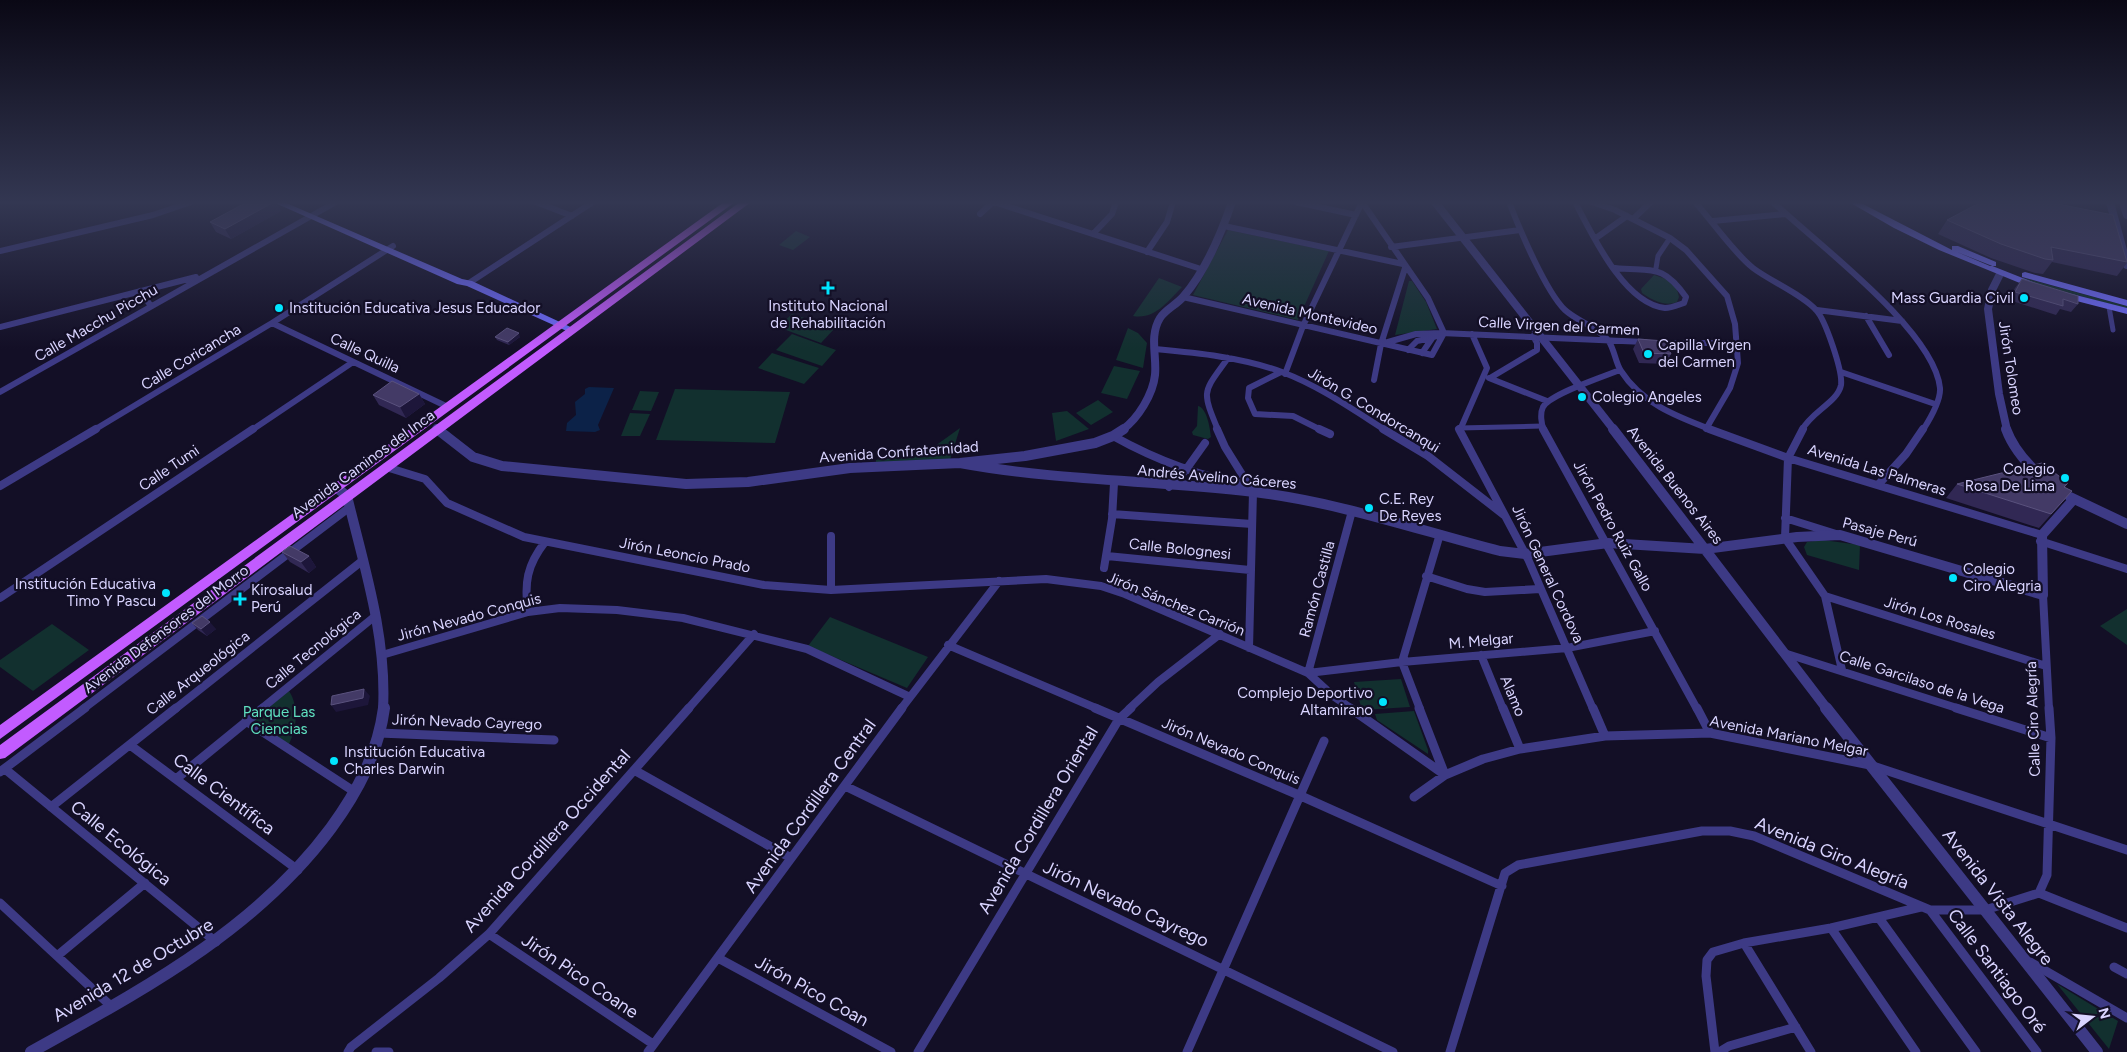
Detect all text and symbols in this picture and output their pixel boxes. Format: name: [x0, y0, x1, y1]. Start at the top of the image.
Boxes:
street label: Calle Macchu Picchu: [31, 280, 161, 366]
marker: Instituto Nacional de Rehabilitación: [821, 281, 835, 295]
place label: Mass Guardia Civil: [1891, 289, 2014, 307]
street label: Avenida Montevideo: [1241, 290, 1380, 338]
marker: Mass Guardia Civil: [2018, 292, 2030, 304]
place label: Instituto Nacional de Rehabilitación: [768, 297, 888, 332]
place label: Institución Educativa Jesus Educador: [289, 299, 540, 317]
marker: Institución Educativa Jesus Educador: [273, 302, 285, 314]
street label: Calle Virgen del Carmen: [1478, 313, 1640, 339]
street label: Calle Coricancha: [138, 320, 244, 394]
street label: Jirón Tolomeo: [1995, 320, 2027, 416]
street label: Calle Quilla: [327, 329, 403, 377]
place label: Capilla Virgen del Carmen: [1658, 336, 1751, 371]
marker: Capilla Virgen del Carmen: [1642, 348, 1654, 360]
street label: Jirón G. Condorcanqui: [1305, 364, 1443, 456]
place label: Colegio Angeles: [1592, 388, 1702, 406]
marker: Colegio Angeles: [1576, 391, 1588, 403]
street label: Avenida Caminos del Inca: [288, 406, 438, 522]
street label: Avenida Buenos Aires: [1623, 422, 1727, 548]
street label: Avenida Confraternidad: [819, 437, 979, 467]
street label: Avenida Las Palmeras: [1805, 440, 1949, 500]
street label: Calle Tumi: [135, 441, 203, 495]
street label: Jirón Pedro Ruiz Gallo: [1570, 457, 1657, 595]
place label: Colegio Rosa De Lima: [1965, 460, 2055, 495]
street label: Andrés Avelino Cáceres: [1137, 461, 1297, 493]
marker: Colegio Rosa De Lima: [2059, 472, 2071, 484]
place label: C.E. Rey De Reyes: [1379, 490, 1442, 525]
marker: C.E. Rey De Reyes: [1363, 502, 1375, 514]
street label: Jirón General Cordova: [1508, 502, 1588, 646]
street label: Pasaje Perú: [1841, 513, 1919, 551]
street label: Jirón Leoncio Prado: [618, 533, 752, 577]
street label: Calle Bolognesi: [1128, 535, 1232, 563]
street label: Ramón Castilla: [1295, 539, 1339, 639]
place label: Colegio Ciro Alegria: [1963, 560, 2041, 595]
street label: Avenida Defensores del Morro: [80, 561, 252, 697]
street label: Jirón Sánchez Carrión: [1104, 568, 1248, 640]
marker: Colegio Ciro Alegria: [1947, 572, 1959, 584]
place label: Institución Educativa Timo Y Pascu: [15, 575, 156, 610]
place label: Kirosalud Perú: [251, 581, 313, 616]
marker: Institución Educativa Timo Y Pascu: [160, 587, 172, 599]
street label: Jirón Nevado Conquis: [395, 589, 543, 645]
marker: Kirosalud Perú: [233, 592, 247, 606]
street label: Jirón Los Rosales: [1882, 593, 1998, 643]
street label: Calle Tecnológica: [262, 605, 364, 693]
street label: Calle Arqueológica: [143, 627, 253, 719]
street label: M. Melgar: [1448, 629, 1514, 653]
street label: Calle Garcilaso de la Vega: [1837, 647, 2007, 717]
street label: Calle Ciro Alegría: [2022, 661, 2044, 777]
street label: Alamo: [1496, 673, 1530, 719]
place label: Complejo Deportivo Altamirano: [1237, 684, 1373, 719]
marker: Complejo Deportivo Altamirano: [1377, 696, 1389, 708]
park label: Parque Las Ciencias: [243, 703, 315, 738]
street label: Jirón Nevado Cayrego: [392, 710, 543, 734]
street label: Avenida Mariano Melgar: [1708, 712, 1870, 760]
street label: Jirón Nevado Conquis: [1159, 714, 1303, 788]
street label: Avenida Cordillera Central: [739, 715, 881, 897]
street label: Avenida Cordillera Oriental: [973, 722, 1103, 918]
place label: Institución Educativa Charles Darwin: [344, 743, 485, 778]
street label: Avenida Cordillera Occidental: [459, 745, 635, 937]
street label: Calle Científica: [169, 748, 279, 840]
marker: Institución Educativa Charles Darwin: [328, 755, 340, 767]
street label: Calle Ecológica: [66, 796, 176, 890]
street label: Avenida Giro Alegría: [1752, 812, 1912, 894]
street label: Avenida Vista Alegre: [1938, 824, 2058, 970]
street label: Jirón Nevado Cayrego: [1040, 856, 1212, 952]
street label: Calle Santiago Oré: [1943, 904, 2051, 1038]
street label: Avenida 12 de Octubre: [49, 913, 217, 1027]
street label: Jirón Pico Coane: [517, 929, 643, 1023]
street label: Jirón Pico Coan: [751, 951, 873, 1031]
north arrow: [2067, 992, 2117, 1042]
text: N: [2094, 1006, 2114, 1021]

